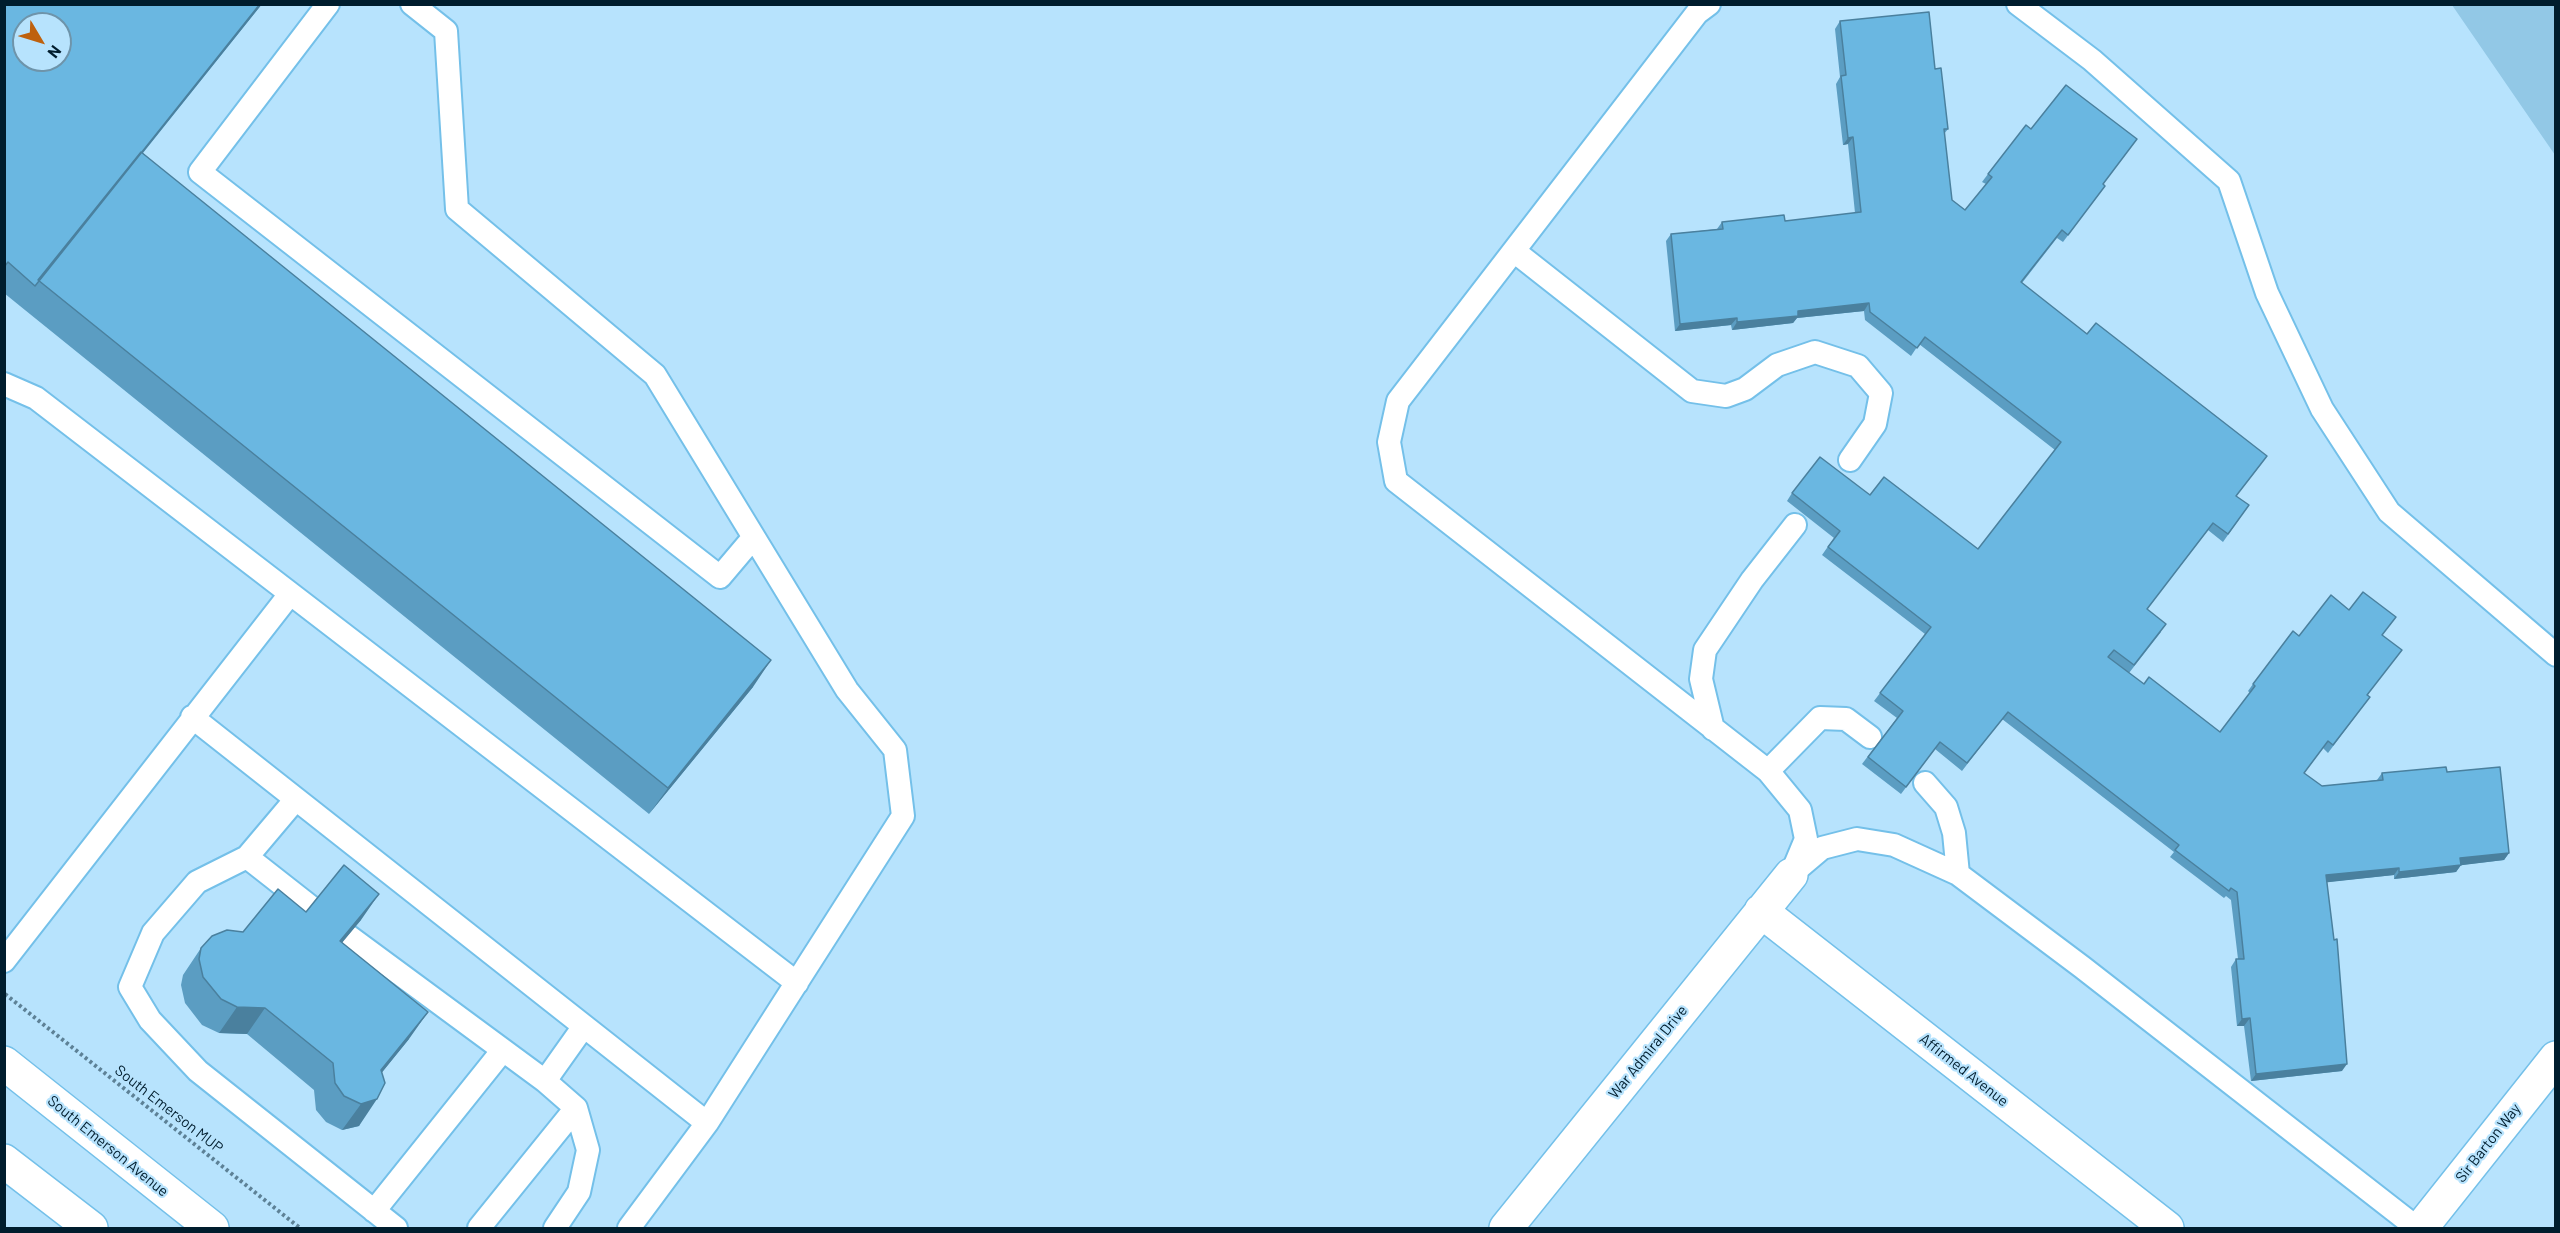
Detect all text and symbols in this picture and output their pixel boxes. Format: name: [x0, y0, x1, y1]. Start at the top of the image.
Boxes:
north arrow: [12, 12, 72, 72]
text: N: [44, 42, 66, 62]
street label: War Admiral Drive: [1605, 1002, 1691, 1102]
street label: Affirmed Avenue: [1916, 1030, 2012, 1110]
street label: South Emerson MUP: [111, 1061, 227, 1157]
street label: South Emerson Avenue: [44, 1092, 172, 1200]
street label: Sir Barton Way: [2452, 1100, 2524, 1186]

